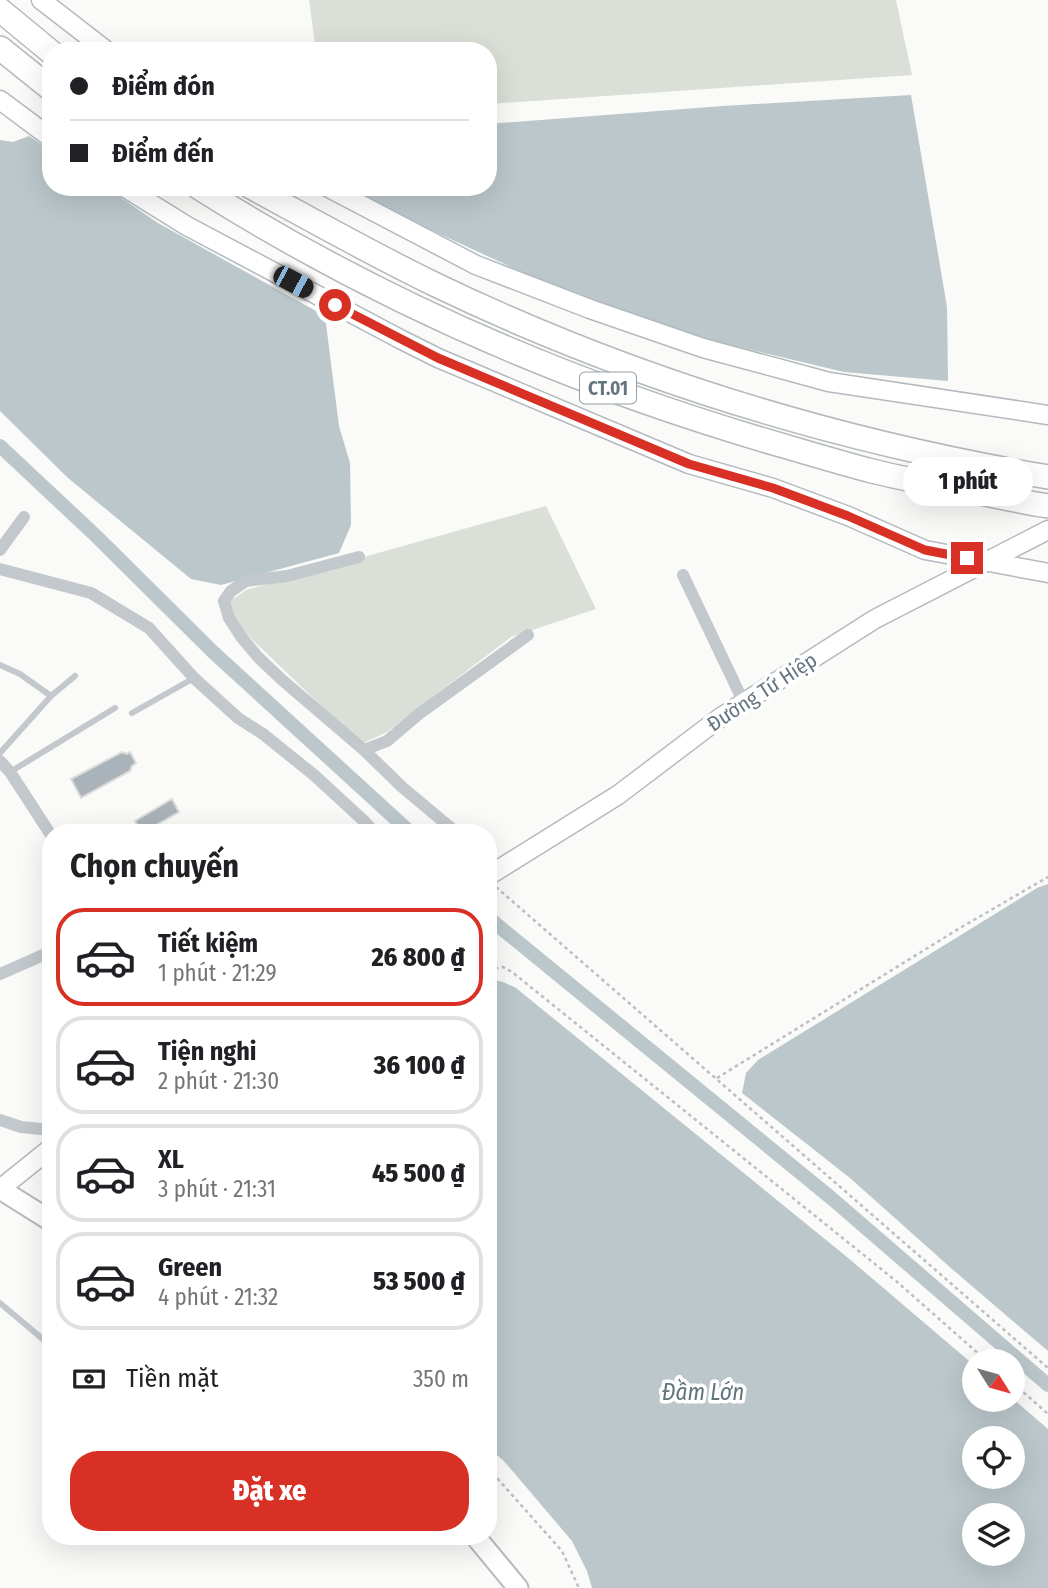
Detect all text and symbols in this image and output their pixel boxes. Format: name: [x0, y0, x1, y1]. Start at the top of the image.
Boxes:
text: Điểm đón: [112, 71, 215, 102]
text: Điểm đến: [112, 138, 214, 169]
car: [270, 263, 317, 301]
route start: [319, 289, 351, 321]
road number: CT.01: [580, 372, 636, 404]
callout: 1 phút: [902, 456, 1032, 505]
text: 1 phút: [938, 467, 998, 495]
route end: [951, 542, 983, 574]
street label: Đường Tứ Hiệp: [702, 647, 822, 737]
text: Chọn chuyến: [70, 847, 239, 885]
icon: car: [74, 926, 137, 989]
text: Tiết kiệm: [158, 928, 258, 959]
text: 26 800 ₫: [371, 942, 465, 973]
text: 1 phút · 21:29: [158, 959, 277, 987]
icon: car: [74, 1034, 137, 1097]
text: Tiện nghi: [158, 1036, 257, 1067]
text: 36 100 ₫: [374, 1050, 465, 1081]
text: 2 phút · 21:30: [158, 1067, 279, 1095]
icon: car: [74, 1142, 137, 1205]
text: XL: [158, 1144, 184, 1175]
text: 45 500 ₫: [372, 1158, 465, 1189]
text: 3 phút · 21:31: [158, 1175, 276, 1203]
icon: car: [74, 1250, 137, 1313]
text: Green: [158, 1252, 222, 1283]
text: 53 500 ₫: [373, 1266, 465, 1297]
text: 4 phút · 21:32: [158, 1283, 278, 1311]
north arrow: [962, 1349, 1026, 1412]
map controls: [962, 1349, 1025, 1566]
icon: cash: [70, 1360, 108, 1398]
text: Tiền mặt: [126, 1363, 218, 1394]
text: 350 m: [413, 1365, 469, 1393]
water label: Đầm Lớn: [662, 1378, 744, 1406]
button: locate: [962, 1426, 1025, 1489]
button: Đặt xe: [70, 1451, 469, 1531]
button: layers: [962, 1503, 1025, 1566]

